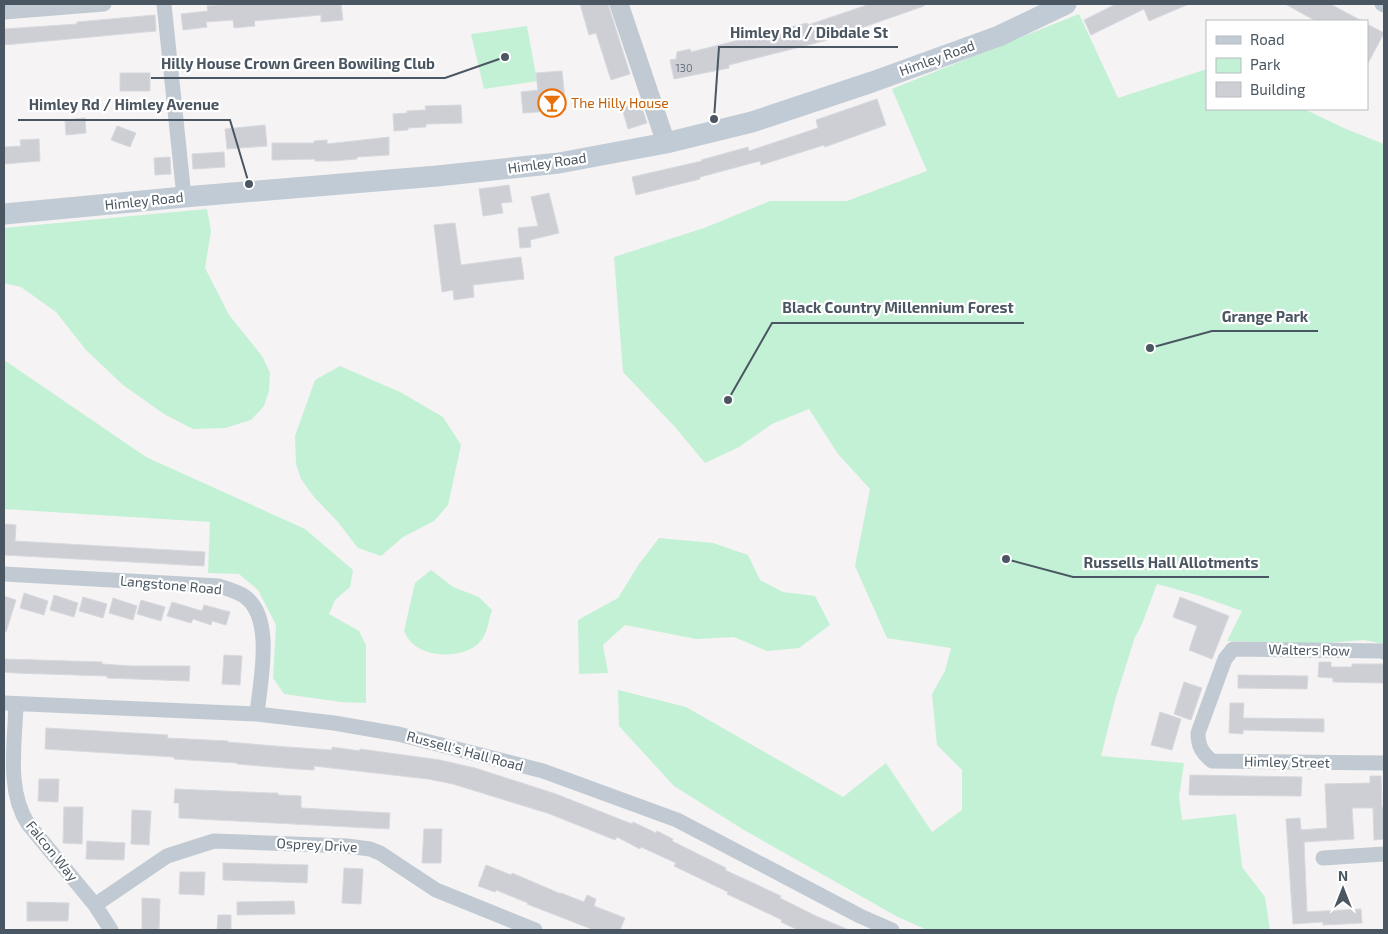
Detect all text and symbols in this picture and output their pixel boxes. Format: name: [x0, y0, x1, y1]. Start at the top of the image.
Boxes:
callout: Himley Rd / Dibdale St: [719, 17, 898, 47]
legend: [1206, 20, 1368, 110]
text: Himley Rd / Dibdale St: [730, 23, 888, 42]
text: Road: [1250, 30, 1285, 48]
street label: Himley Road: [897, 36, 977, 79]
callout: Hilly House Crown Green Bowiling Club: [151, 48, 445, 78]
text: Hilly House Crown Green Bowiling Club: [161, 54, 435, 73]
text: Park: [1250, 55, 1281, 73]
house number: 130: [675, 61, 693, 74]
text: Building: [1250, 80, 1306, 98]
bar icon: The Hilly House: [537, 88, 567, 118]
callout: Himley Rd / Himley Avenue: [18, 90, 230, 120]
place label: The Hilly House: [571, 94, 669, 111]
text: Himley Rd / Himley Avenue: [29, 95, 219, 114]
street label: Himley Road: [507, 149, 587, 176]
street label: Himley Road: [104, 188, 184, 213]
callout: Black Country Millennium Forest: [772, 293, 1024, 323]
text: Black Country Millennium Forest: [782, 298, 1014, 317]
callout: Grange Park: [1212, 301, 1318, 331]
text: Grange Park: [1222, 307, 1309, 325]
callout: Russells Hall Allotments: [1073, 547, 1269, 577]
text: Russells Hall Allotments: [1084, 553, 1258, 571]
street label: Langstone Road: [119, 572, 223, 597]
street label: Walters Row: [1268, 640, 1350, 659]
street label: Russell's Hall Road: [405, 727, 525, 774]
street label: Himley Street: [1244, 752, 1330, 771]
street label: Falcon Way: [23, 817, 82, 885]
street label: Osprey Drive: [276, 834, 358, 855]
north arrow: [1318, 864, 1368, 914]
text: N: [1338, 867, 1348, 884]

